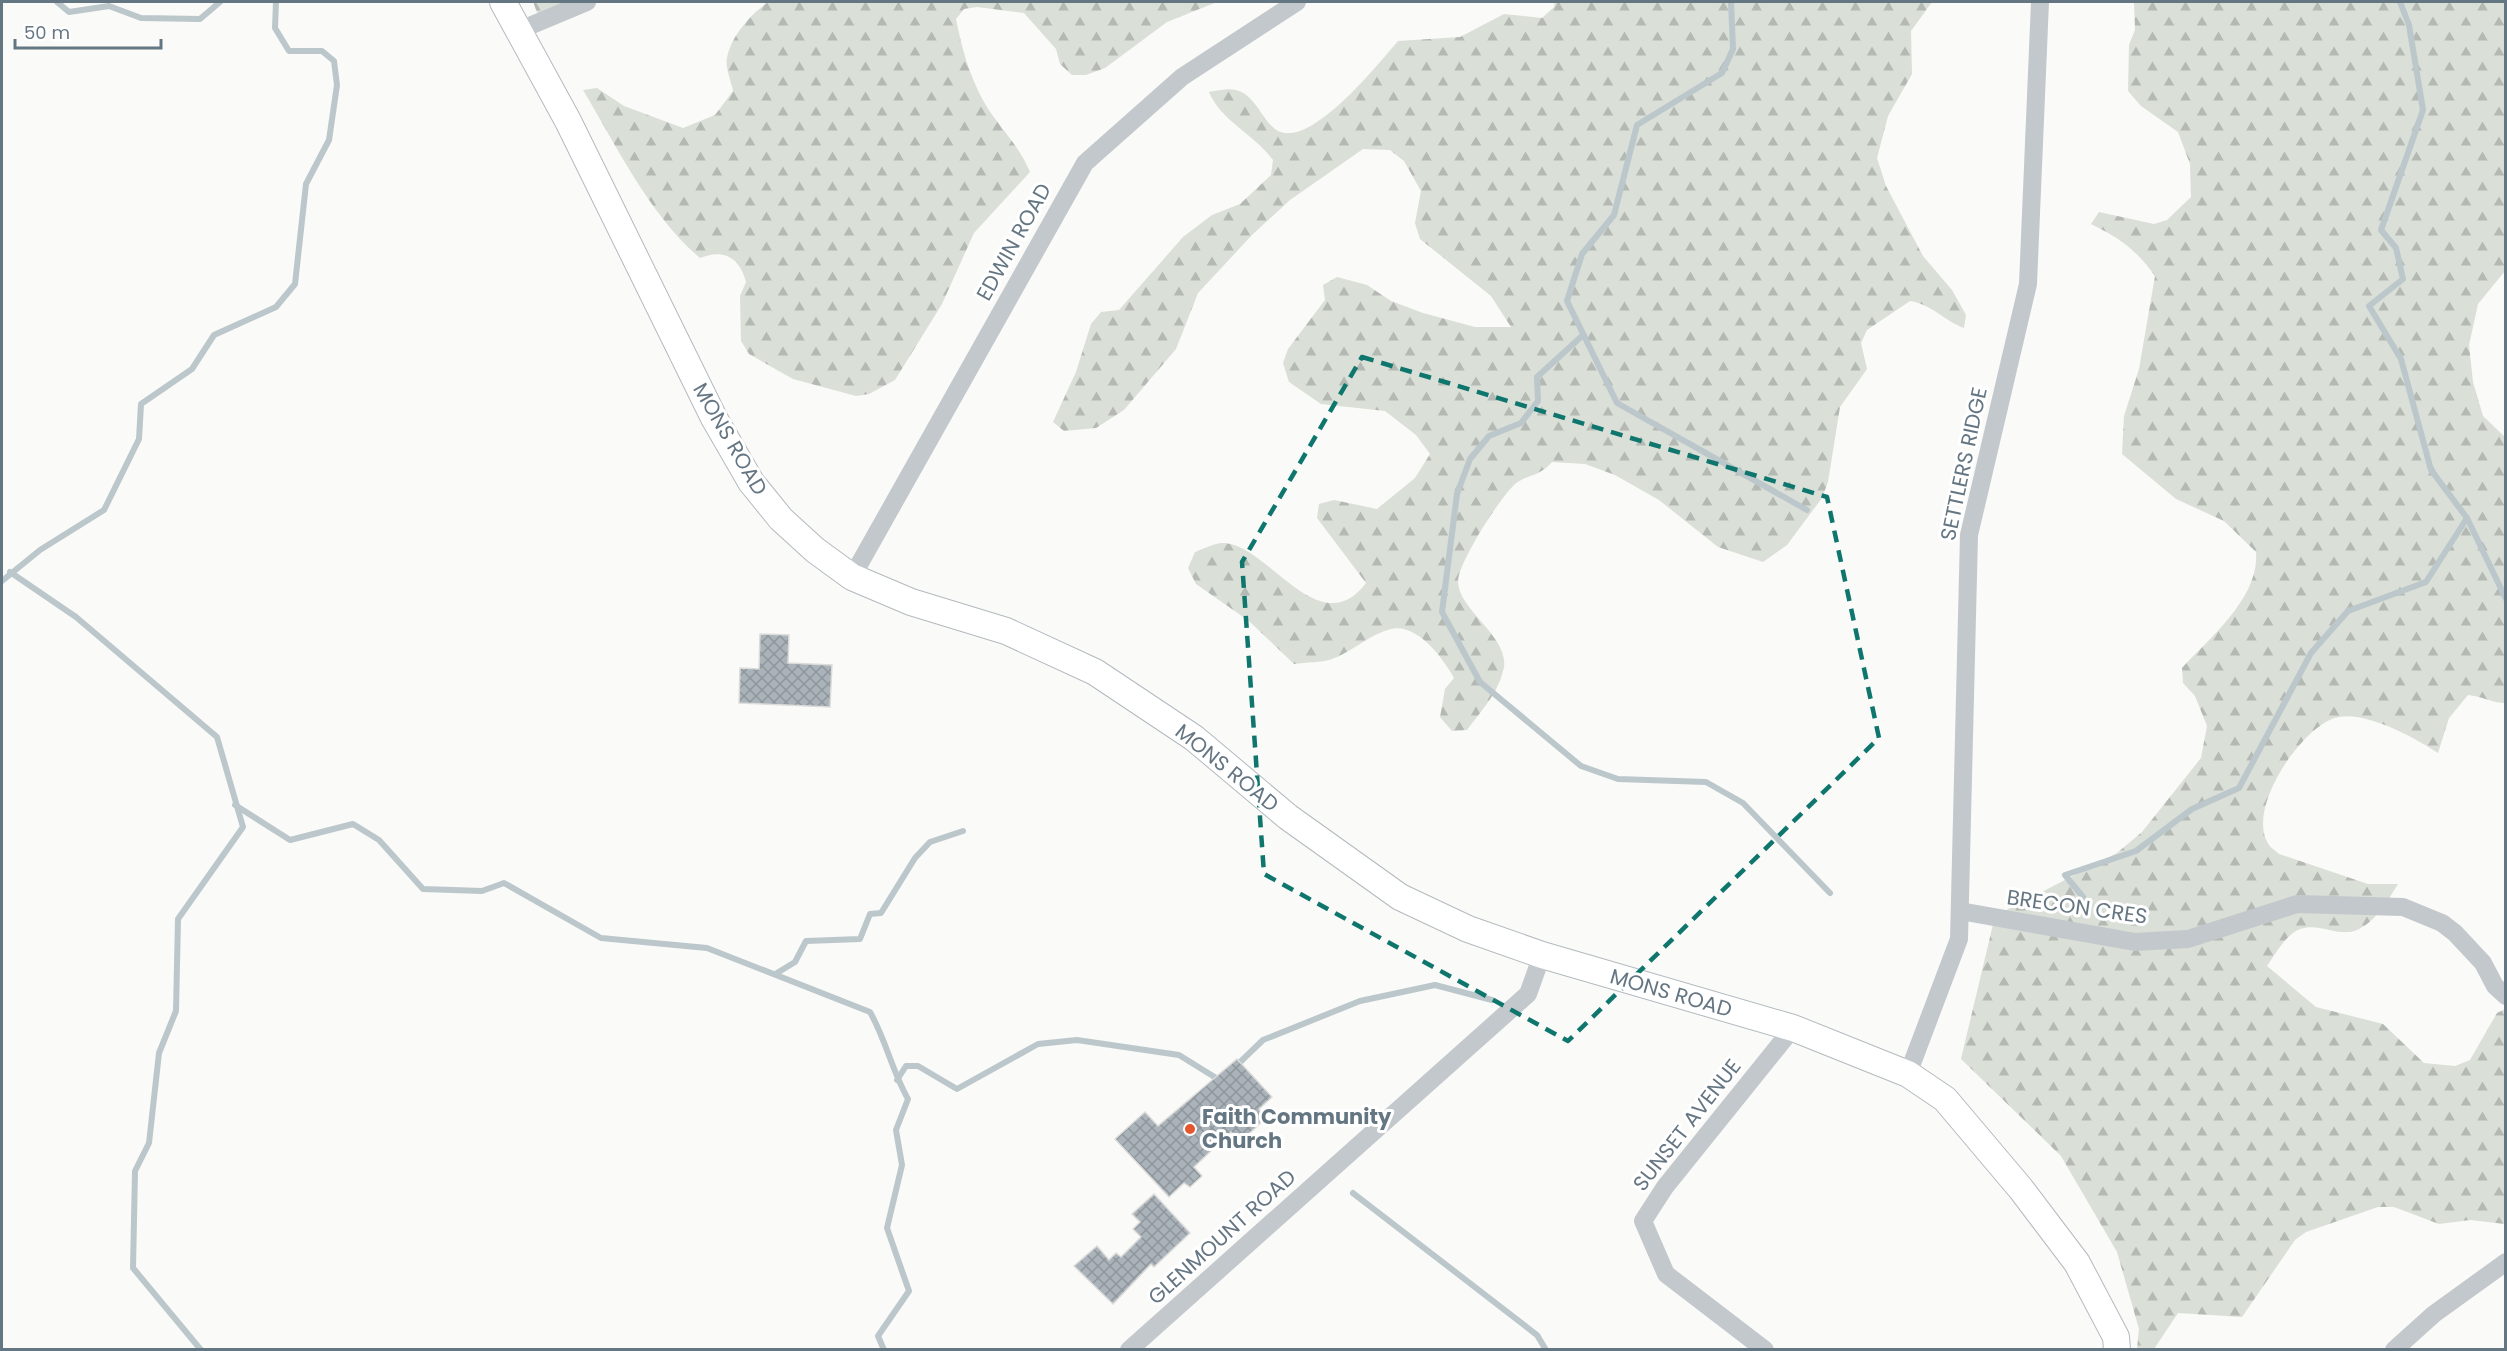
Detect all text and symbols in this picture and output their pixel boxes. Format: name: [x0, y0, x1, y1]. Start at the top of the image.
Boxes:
scale bar: [15, 12, 160, 50]
text: 50 m: [24, 20, 70, 45]
street label: EDWIN ROAD: [969, 178, 1058, 306]
street label: MONS ROAD: [686, 377, 774, 500]
street label: SETTLERS RIDGE: [1933, 384, 1994, 543]
street label: MONS ROAD: [1169, 717, 1285, 818]
street label: BRECON CRES: [2005, 882, 2149, 931]
street label: MONS ROAD: [1607, 961, 1735, 1024]
street label: SUNSET AVENUE: [1626, 1053, 1747, 1197]
place label: Faith Community Church: [1202, 1102, 1392, 1155]
marker: Faith Community Church: [1183, 1122, 1197, 1136]
street label: GLENMOUNT ROAD: [1141, 1162, 1302, 1311]

